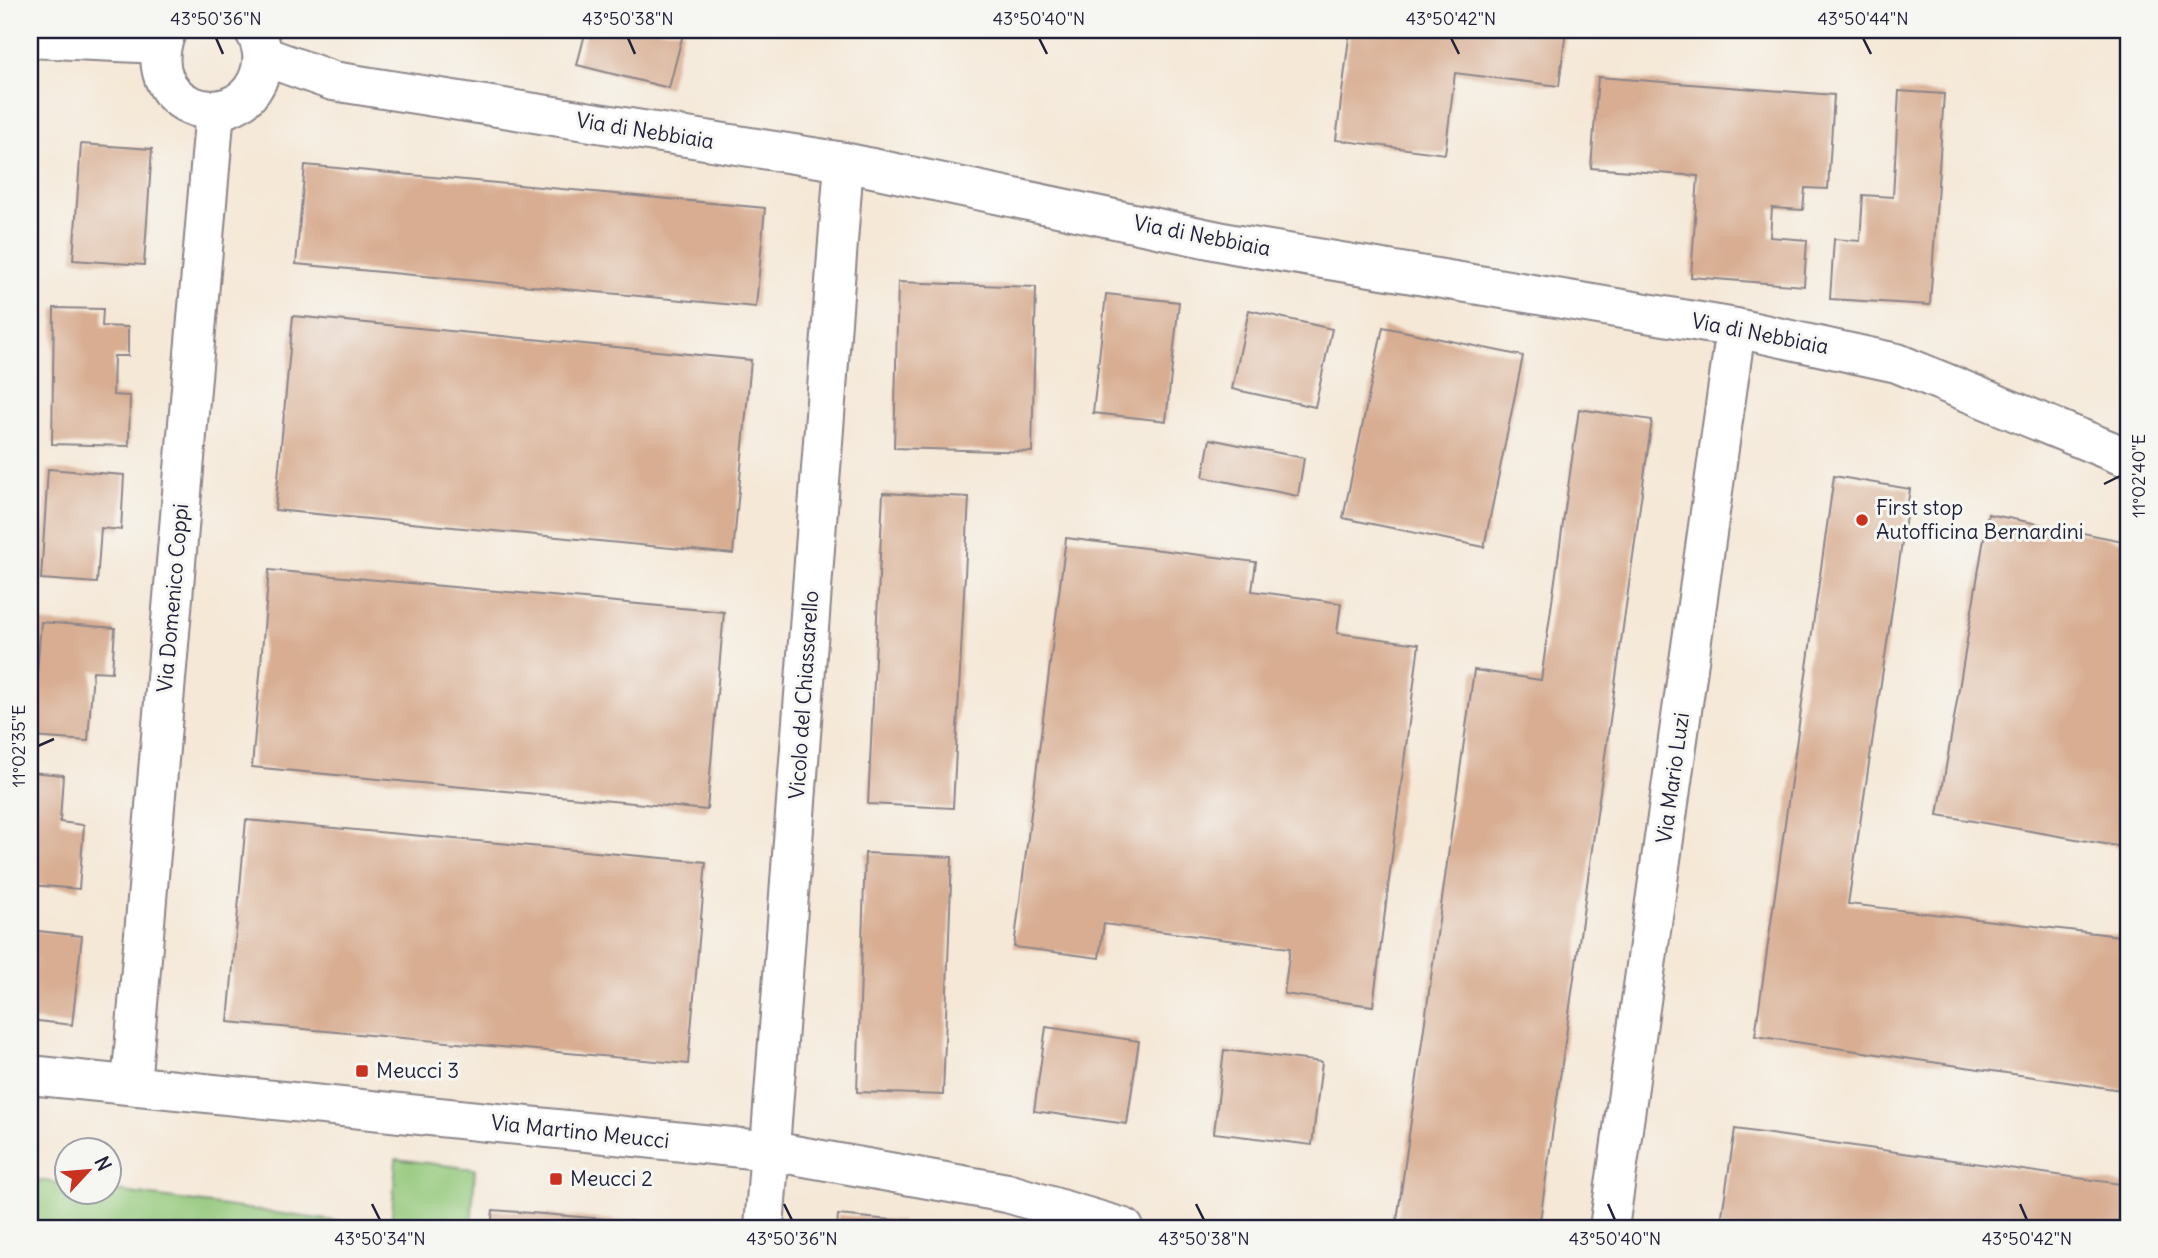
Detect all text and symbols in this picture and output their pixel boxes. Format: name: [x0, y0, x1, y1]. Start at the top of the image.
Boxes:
text: 43°50'36"N: [170, 7, 262, 30]
text: 43°50'38"N: [582, 7, 674, 30]
text: 43°50'40"N: [993, 7, 1085, 30]
text: 43°50'42"N: [1406, 7, 1496, 30]
text: 43°50'44"N: [1817, 7, 1909, 30]
street label: Via di Nebbiaia: [574, 106, 716, 155]
street label: Via di Nebbiaia: [1131, 209, 1273, 262]
street label: Via di Nebbiaia: [1689, 307, 1831, 360]
text: 11°02'40"E: [2127, 434, 2150, 518]
place label: First stop Autofficina Bernardini: [1876, 494, 2084, 545]
street label: Via Domenico Coppi: [151, 502, 194, 694]
marker: First stop Autofficina Bernardini: [1854, 512, 1870, 528]
street label: Vicolo del Chiassarello: [783, 590, 824, 800]
text: 11°02'35"E: [7, 705, 30, 787]
street label: Via Mario Luzi: [1650, 711, 1695, 845]
place label: Meucci 3: [376, 1057, 459, 1084]
marker: Meucci 3: [354, 1063, 370, 1079]
street label: Via Martino Meucci: [489, 1109, 671, 1154]
north arrow: [52, 1136, 122, 1206]
text: N: [90, 1152, 117, 1175]
place label: Meucci 2: [570, 1165, 653, 1192]
marker: Meucci 2: [548, 1171, 564, 1187]
text: 43°50'34"N: [334, 1227, 426, 1250]
text: 43°50'36"N: [746, 1227, 838, 1250]
text: 43°50'38"N: [1158, 1227, 1250, 1250]
text: 43°50'40"N: [1569, 1227, 1661, 1250]
text: 43°50'42"N: [1982, 1227, 2072, 1250]

